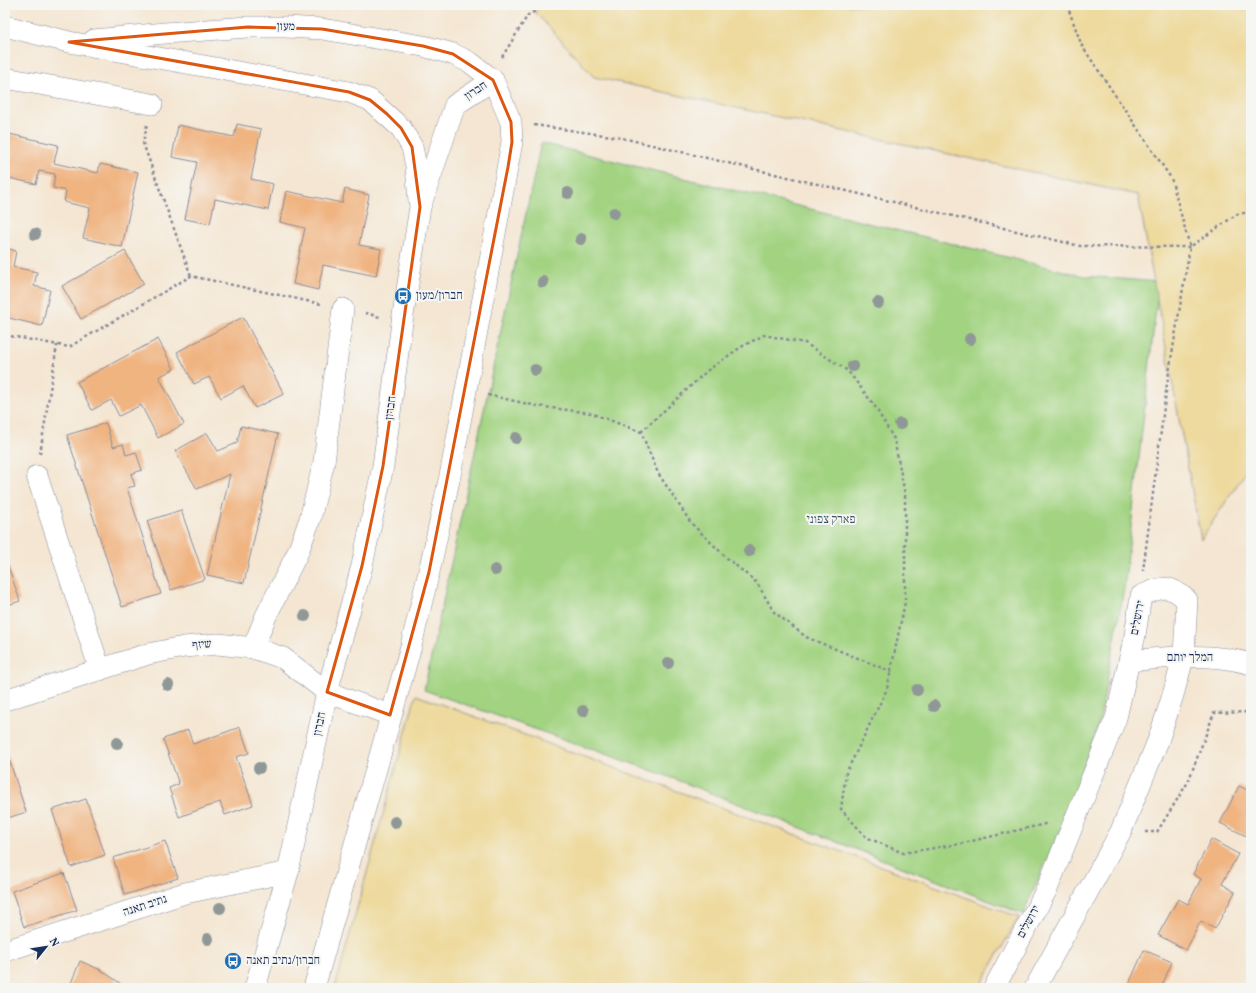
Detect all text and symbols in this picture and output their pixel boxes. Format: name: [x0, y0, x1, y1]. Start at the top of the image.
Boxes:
street label: מעון: [277, 19, 295, 35]
street label: חברון: [462, 78, 490, 104]
bus stop icon: חברון/מעון: [393, 286, 413, 306]
place label: חברון/מעון: [416, 288, 463, 304]
street label: חברון: [382, 395, 400, 421]
park label: פארק צפוני: [807, 512, 855, 528]
street label: ירושלים: [1127, 599, 1149, 637]
street label: שיזף: [192, 636, 212, 654]
street label: המלך יותם: [1167, 650, 1213, 666]
street label: חברון: [310, 711, 330, 737]
street label: נתיב תאנה: [121, 891, 169, 921]
street label: ירושלים: [1014, 903, 1044, 941]
north arrow: [26, 927, 66, 967]
text: N: [45, 936, 62, 950]
bus stop icon: חברון/נתיב תאנה: [223, 951, 243, 971]
place label: חברון/נתיב תאנה: [246, 953, 320, 969]

